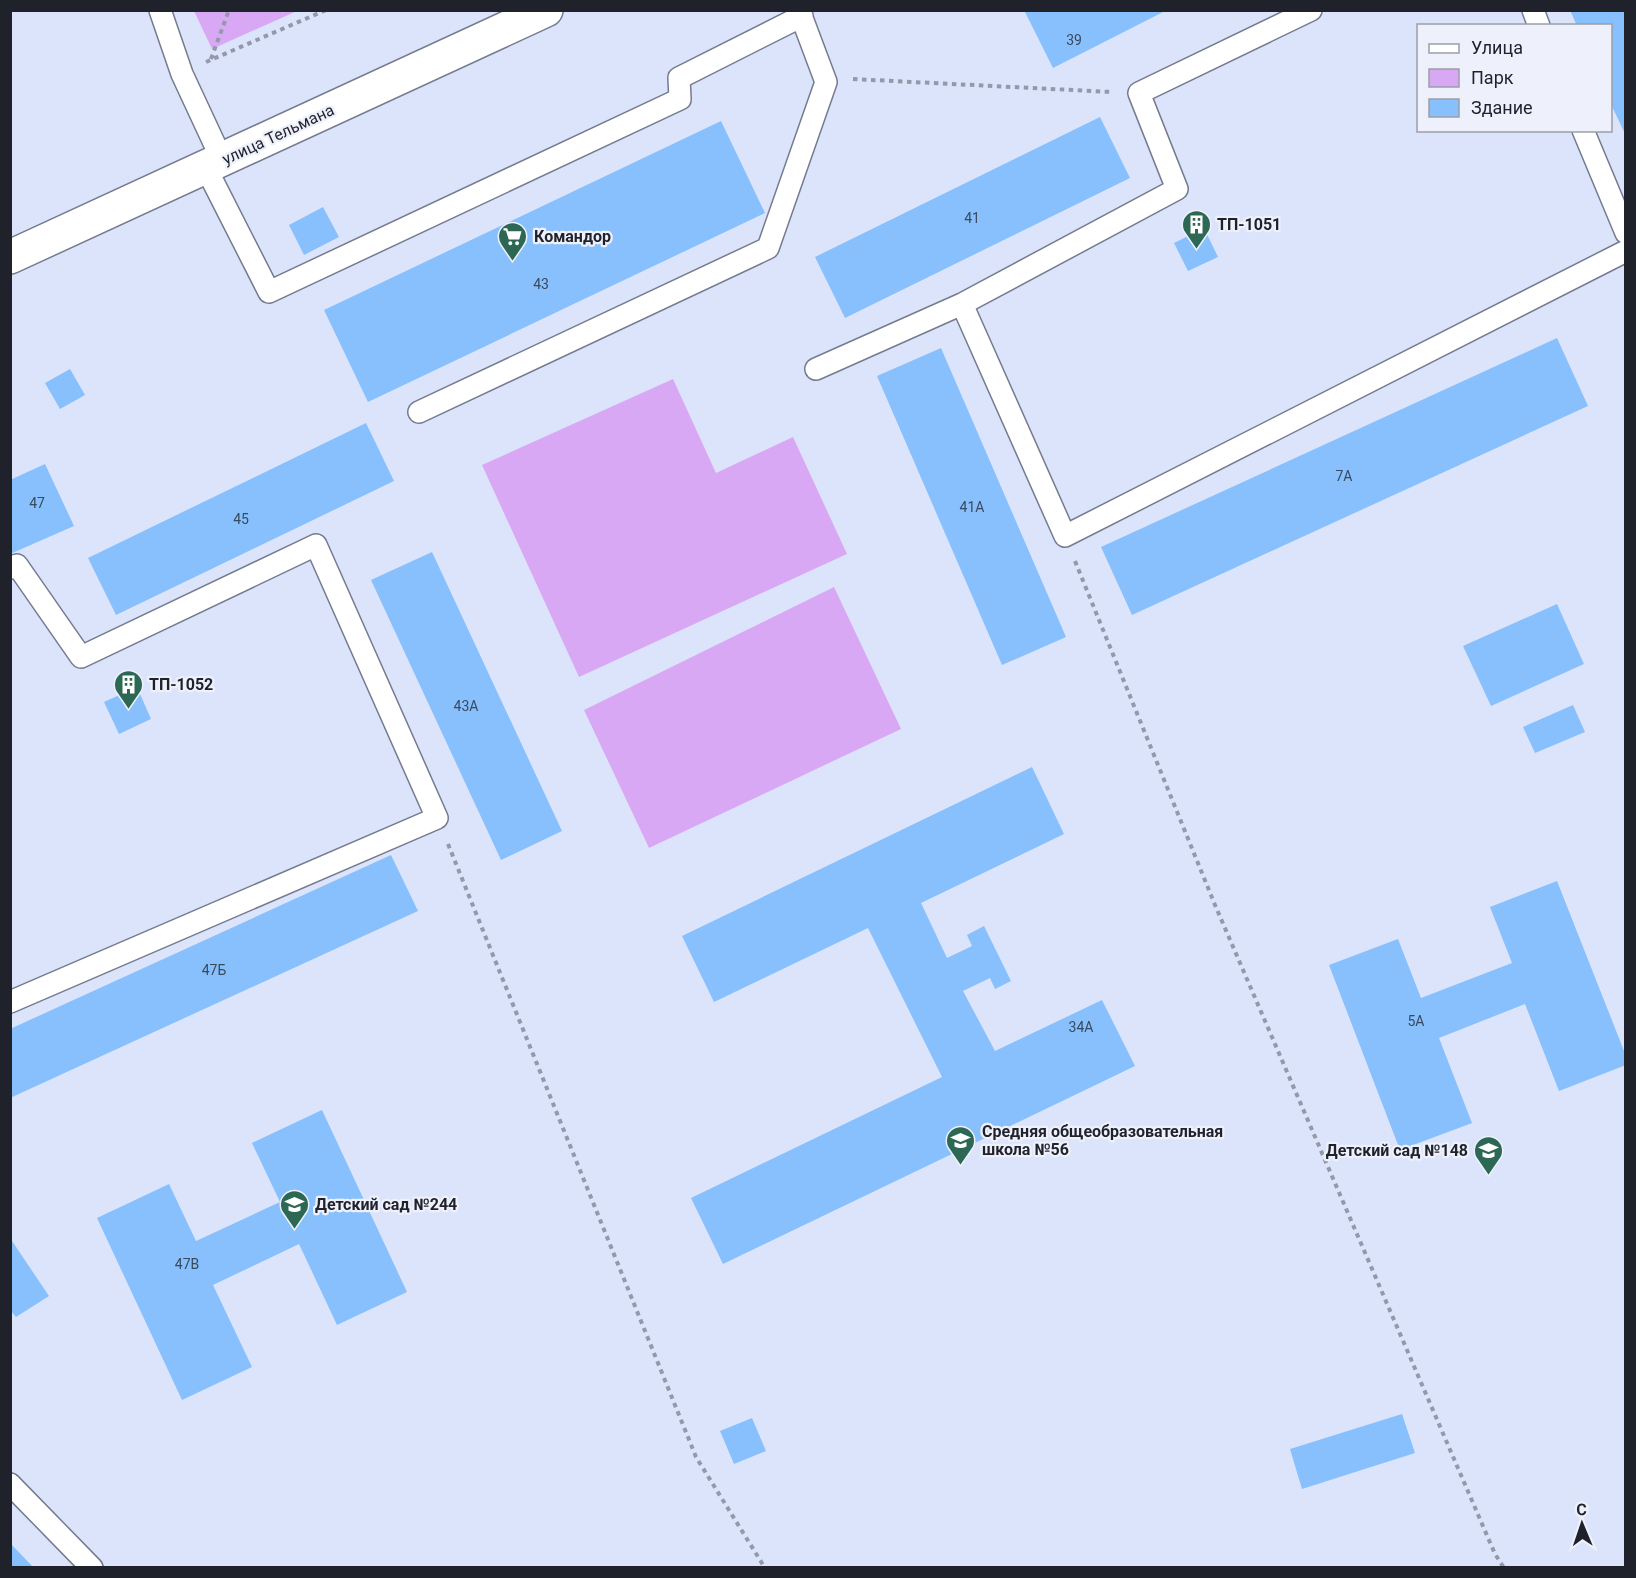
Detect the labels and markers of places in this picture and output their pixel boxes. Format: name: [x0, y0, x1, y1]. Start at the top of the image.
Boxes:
building icon: ТП-1051: [1180, 208, 1212, 250]
place label: ТП-1051: [1217, 215, 1281, 234]
supermarket icon: Командор: [497, 220, 529, 262]
place label: Командор: [534, 227, 611, 246]
building icon: ТП-1052: [112, 668, 144, 710]
place label: ТП-1052: [149, 675, 213, 694]
place label: Средняя общеобразовательная школа №56: [982, 1122, 1223, 1159]
school or university icon: Средняя общеобразовательная школа №56: [945, 1124, 977, 1166]
school or university icon: Детский сад №148: [1473, 1134, 1505, 1176]
place label: Детский сад №148: [1326, 1141, 1468, 1160]
school or university icon: Детский сад №244: [278, 1188, 310, 1230]
place label: Детский сад №244: [315, 1195, 457, 1214]

